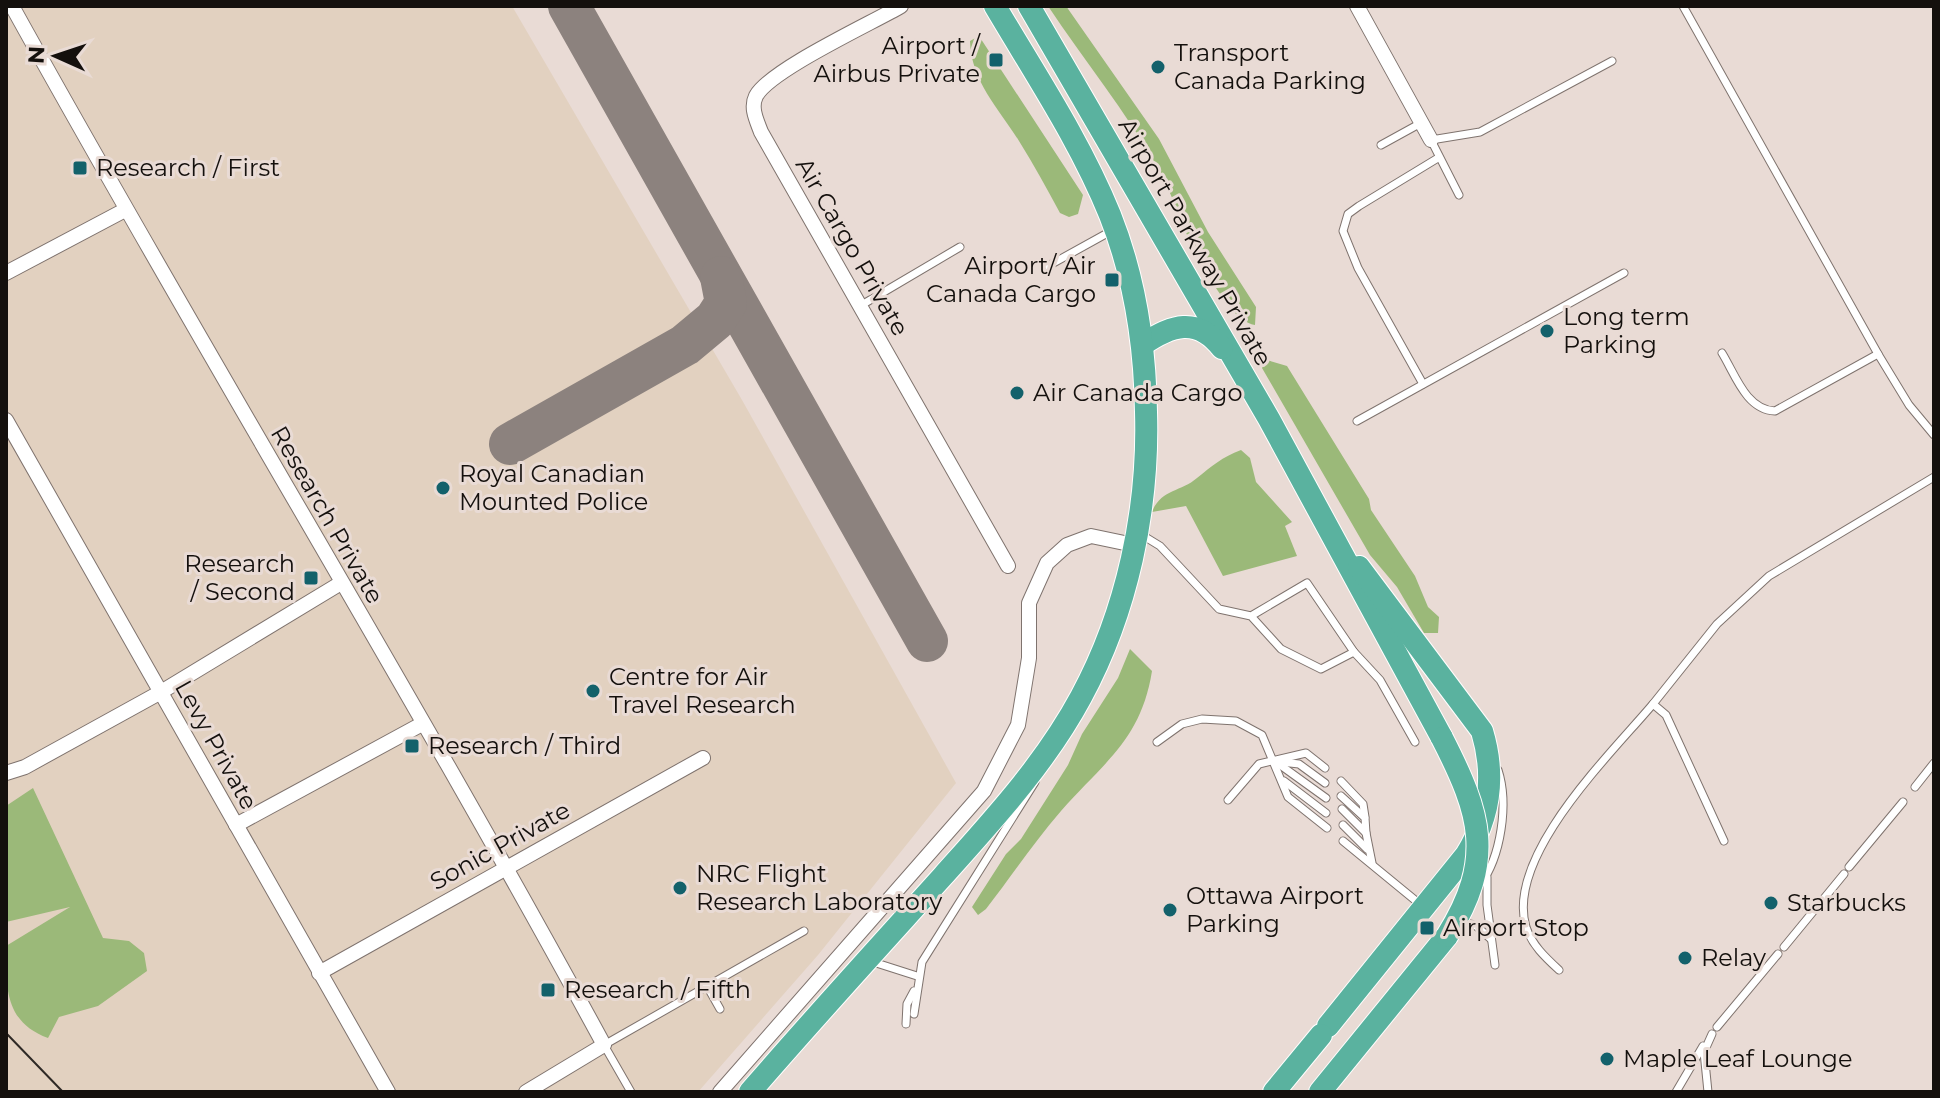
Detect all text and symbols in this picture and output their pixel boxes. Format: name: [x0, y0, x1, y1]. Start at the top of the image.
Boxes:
north arrow: [16, 16, 96, 96]
place label: Airport / Airbus Private: [813, 31, 981, 88]
place label: Transport Canada Parking: [1174, 38, 1366, 95]
text: N: [23, 45, 50, 65]
marker: Airport / Airbus Private: [987, 51, 1005, 69]
marker: Transport Canada Parking: [1149, 58, 1167, 76]
street label: Airport Parkway Private: [1113, 113, 1278, 371]
place label: Research / First: [96, 153, 280, 182]
street label: Air Cargo Private: [790, 153, 915, 341]
marker: Research / First: [71, 159, 89, 177]
place label: Airport/ Air Canada Cargo: [926, 251, 1096, 308]
marker: Airport/ Air Canada Cargo: [1103, 271, 1121, 289]
place label: Long term Parking: [1563, 302, 1690, 359]
marker: Long term Parking: [1538, 322, 1556, 340]
place label: Air Canada Cargo: [1033, 378, 1242, 407]
marker: Air Canada Cargo: [1008, 384, 1026, 402]
street label: Research Private: [265, 421, 390, 609]
place label: Royal Canadian Mounted Police: [459, 459, 648, 516]
marker: Royal Canadian Mounted Police: [434, 479, 452, 497]
place label: Research / Second: [184, 549, 295, 606]
marker: Research / Second: [302, 569, 320, 587]
place label: Centre for Air Travel Research: [609, 662, 796, 719]
street label: Levy Private: [169, 675, 264, 815]
marker: Centre for Air Travel Research: [584, 682, 602, 700]
place label: Research / Third: [428, 731, 621, 760]
marker: Research / Third: [403, 737, 421, 755]
street label: Sonic Private: [425, 795, 575, 896]
place label: NRC Flight Research Laboratory: [696, 859, 942, 916]
marker: NRC Flight Research Laboratory: [671, 879, 689, 897]
place label: Ottawa Airport Parking: [1186, 881, 1364, 938]
place label: Starbucks: [1787, 888, 1906, 917]
marker: Starbucks: [1762, 894, 1780, 912]
marker: Ottawa Airport Parking: [1161, 901, 1179, 919]
place label: Airport Stop: [1443, 913, 1589, 942]
marker: Airport Stop: [1418, 919, 1436, 937]
place label: Relay: [1701, 943, 1766, 972]
marker: Relay: [1676, 949, 1694, 967]
place label: Research / Fifth: [564, 975, 751, 1004]
marker: Research / Fifth: [539, 981, 557, 999]
place label: Maple Leaf Lounge: [1623, 1044, 1853, 1073]
marker: Maple Leaf Lounge: [1598, 1050, 1616, 1068]

